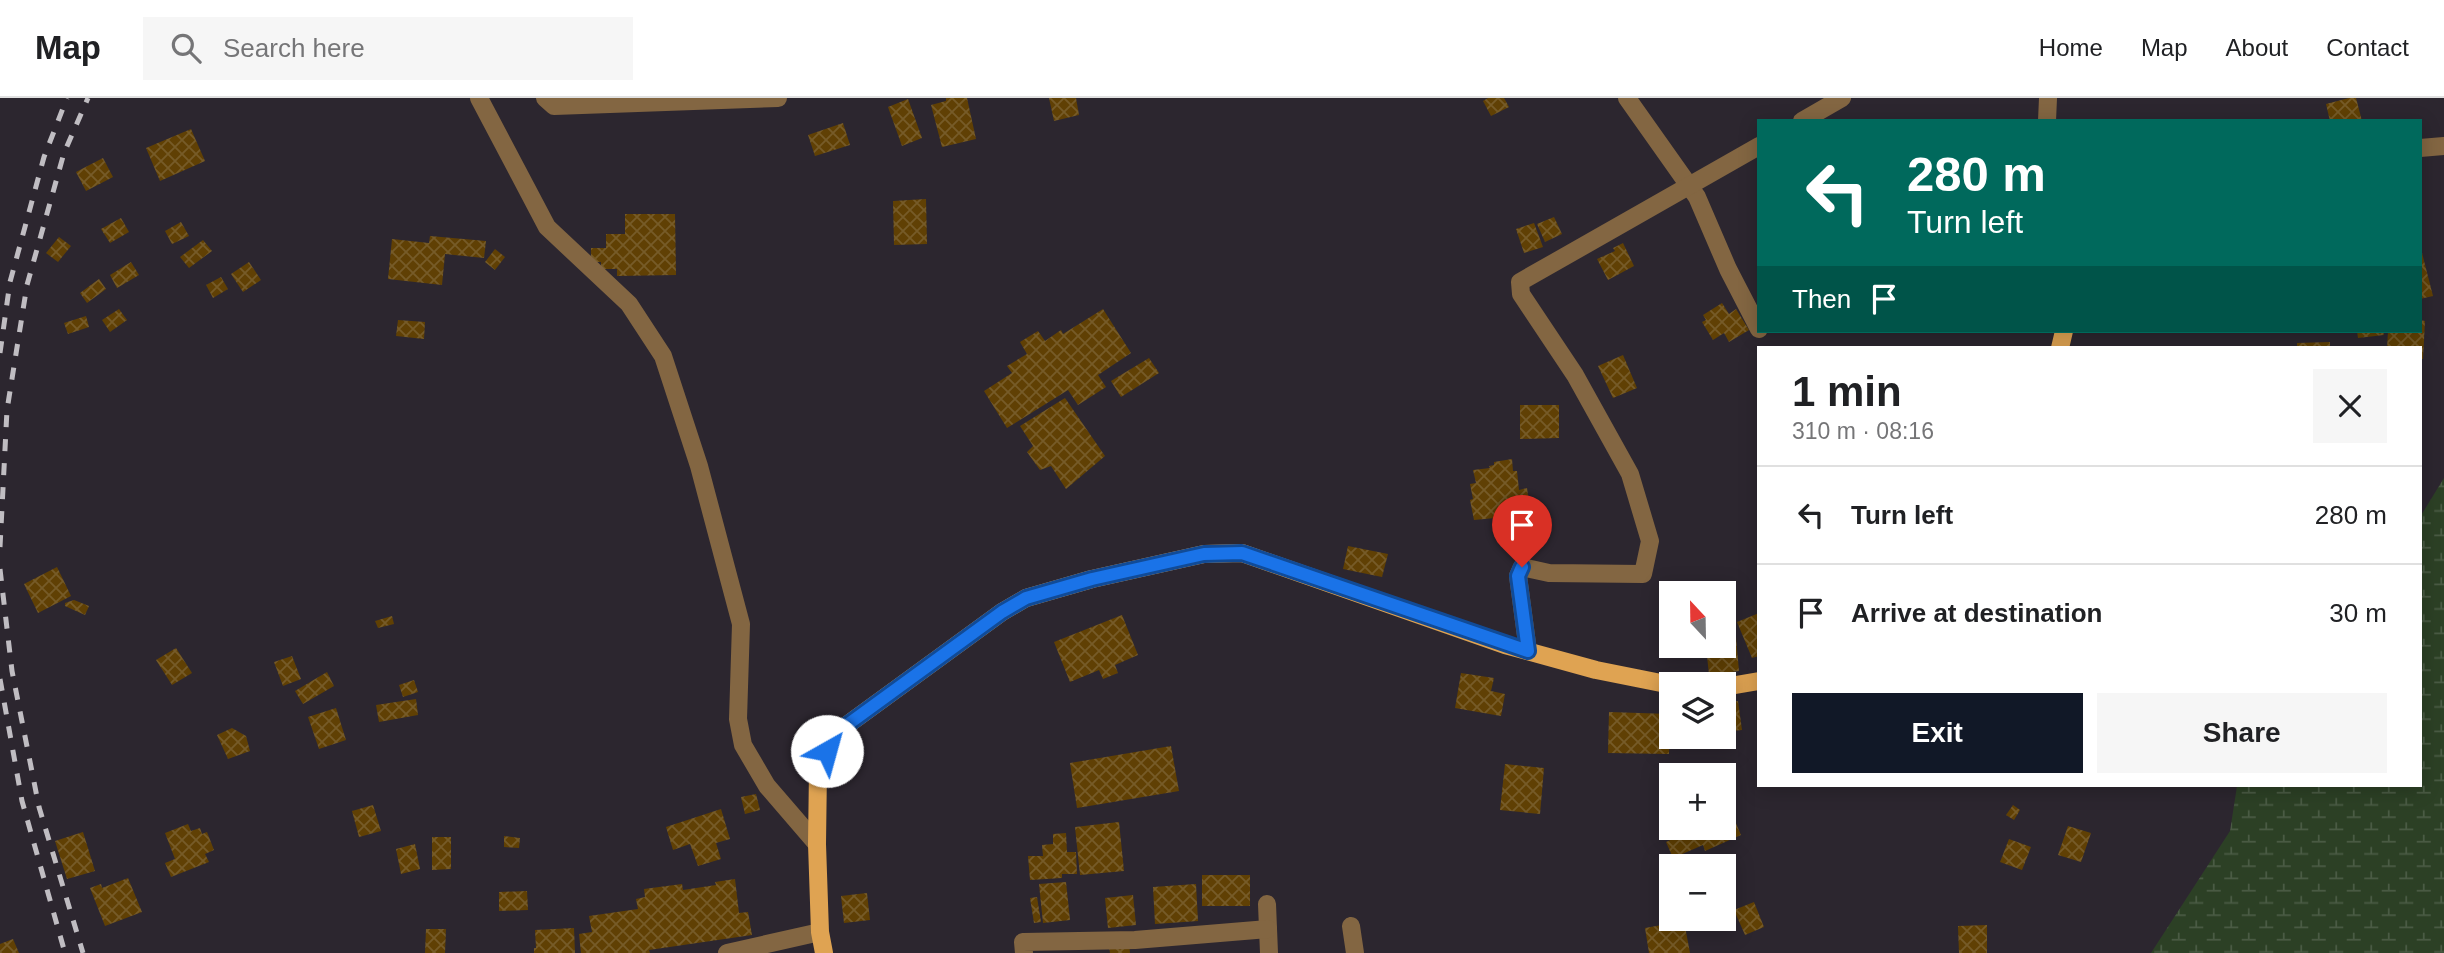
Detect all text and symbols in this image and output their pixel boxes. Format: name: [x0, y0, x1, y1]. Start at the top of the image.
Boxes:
search box: [143, 17, 633, 80]
text: Map: [35, 29, 101, 66]
icon: search: [167, 29, 205, 67]
text: Search here: [223, 33, 365, 63]
text: Home: [2039, 34, 2103, 61]
text: Map: [2141, 34, 2188, 61]
text: About: [2226, 34, 2288, 61]
text: Contact: [2326, 34, 2409, 61]
icon: left: [1792, 147, 1883, 238]
text: 280 m: [1907, 147, 2046, 201]
text: Turn left: [1907, 204, 2023, 240]
icon: arrive: [1865, 280, 1903, 318]
text: Then: [1792, 284, 1851, 314]
text: 1 min: [1792, 368, 1902, 415]
button: close: [2313, 369, 2387, 443]
text: 310 m · 08:16: [1792, 418, 1934, 444]
pin: [1492, 495, 1552, 567]
icon: left: [1792, 496, 1830, 534]
text: Turn left: [1851, 500, 1953, 530]
text: 280 m: [2315, 500, 2387, 530]
icon: arrive: [1503, 506, 1541, 544]
north arrow: [1659, 581, 1736, 658]
map controls: [1659, 581, 1736, 931]
icon: arrive: [1792, 594, 1830, 632]
text: Arrive at destination: [1851, 598, 2102, 628]
text: 30 m: [2329, 598, 2387, 628]
button: layers: [1659, 672, 1736, 749]
button: Exit: [1792, 693, 2083, 773]
button: Share: [2097, 693, 2387, 773]
position arrow: [790, 714, 864, 788]
button: +: [1659, 763, 1736, 840]
button: −: [1659, 854, 1736, 931]

